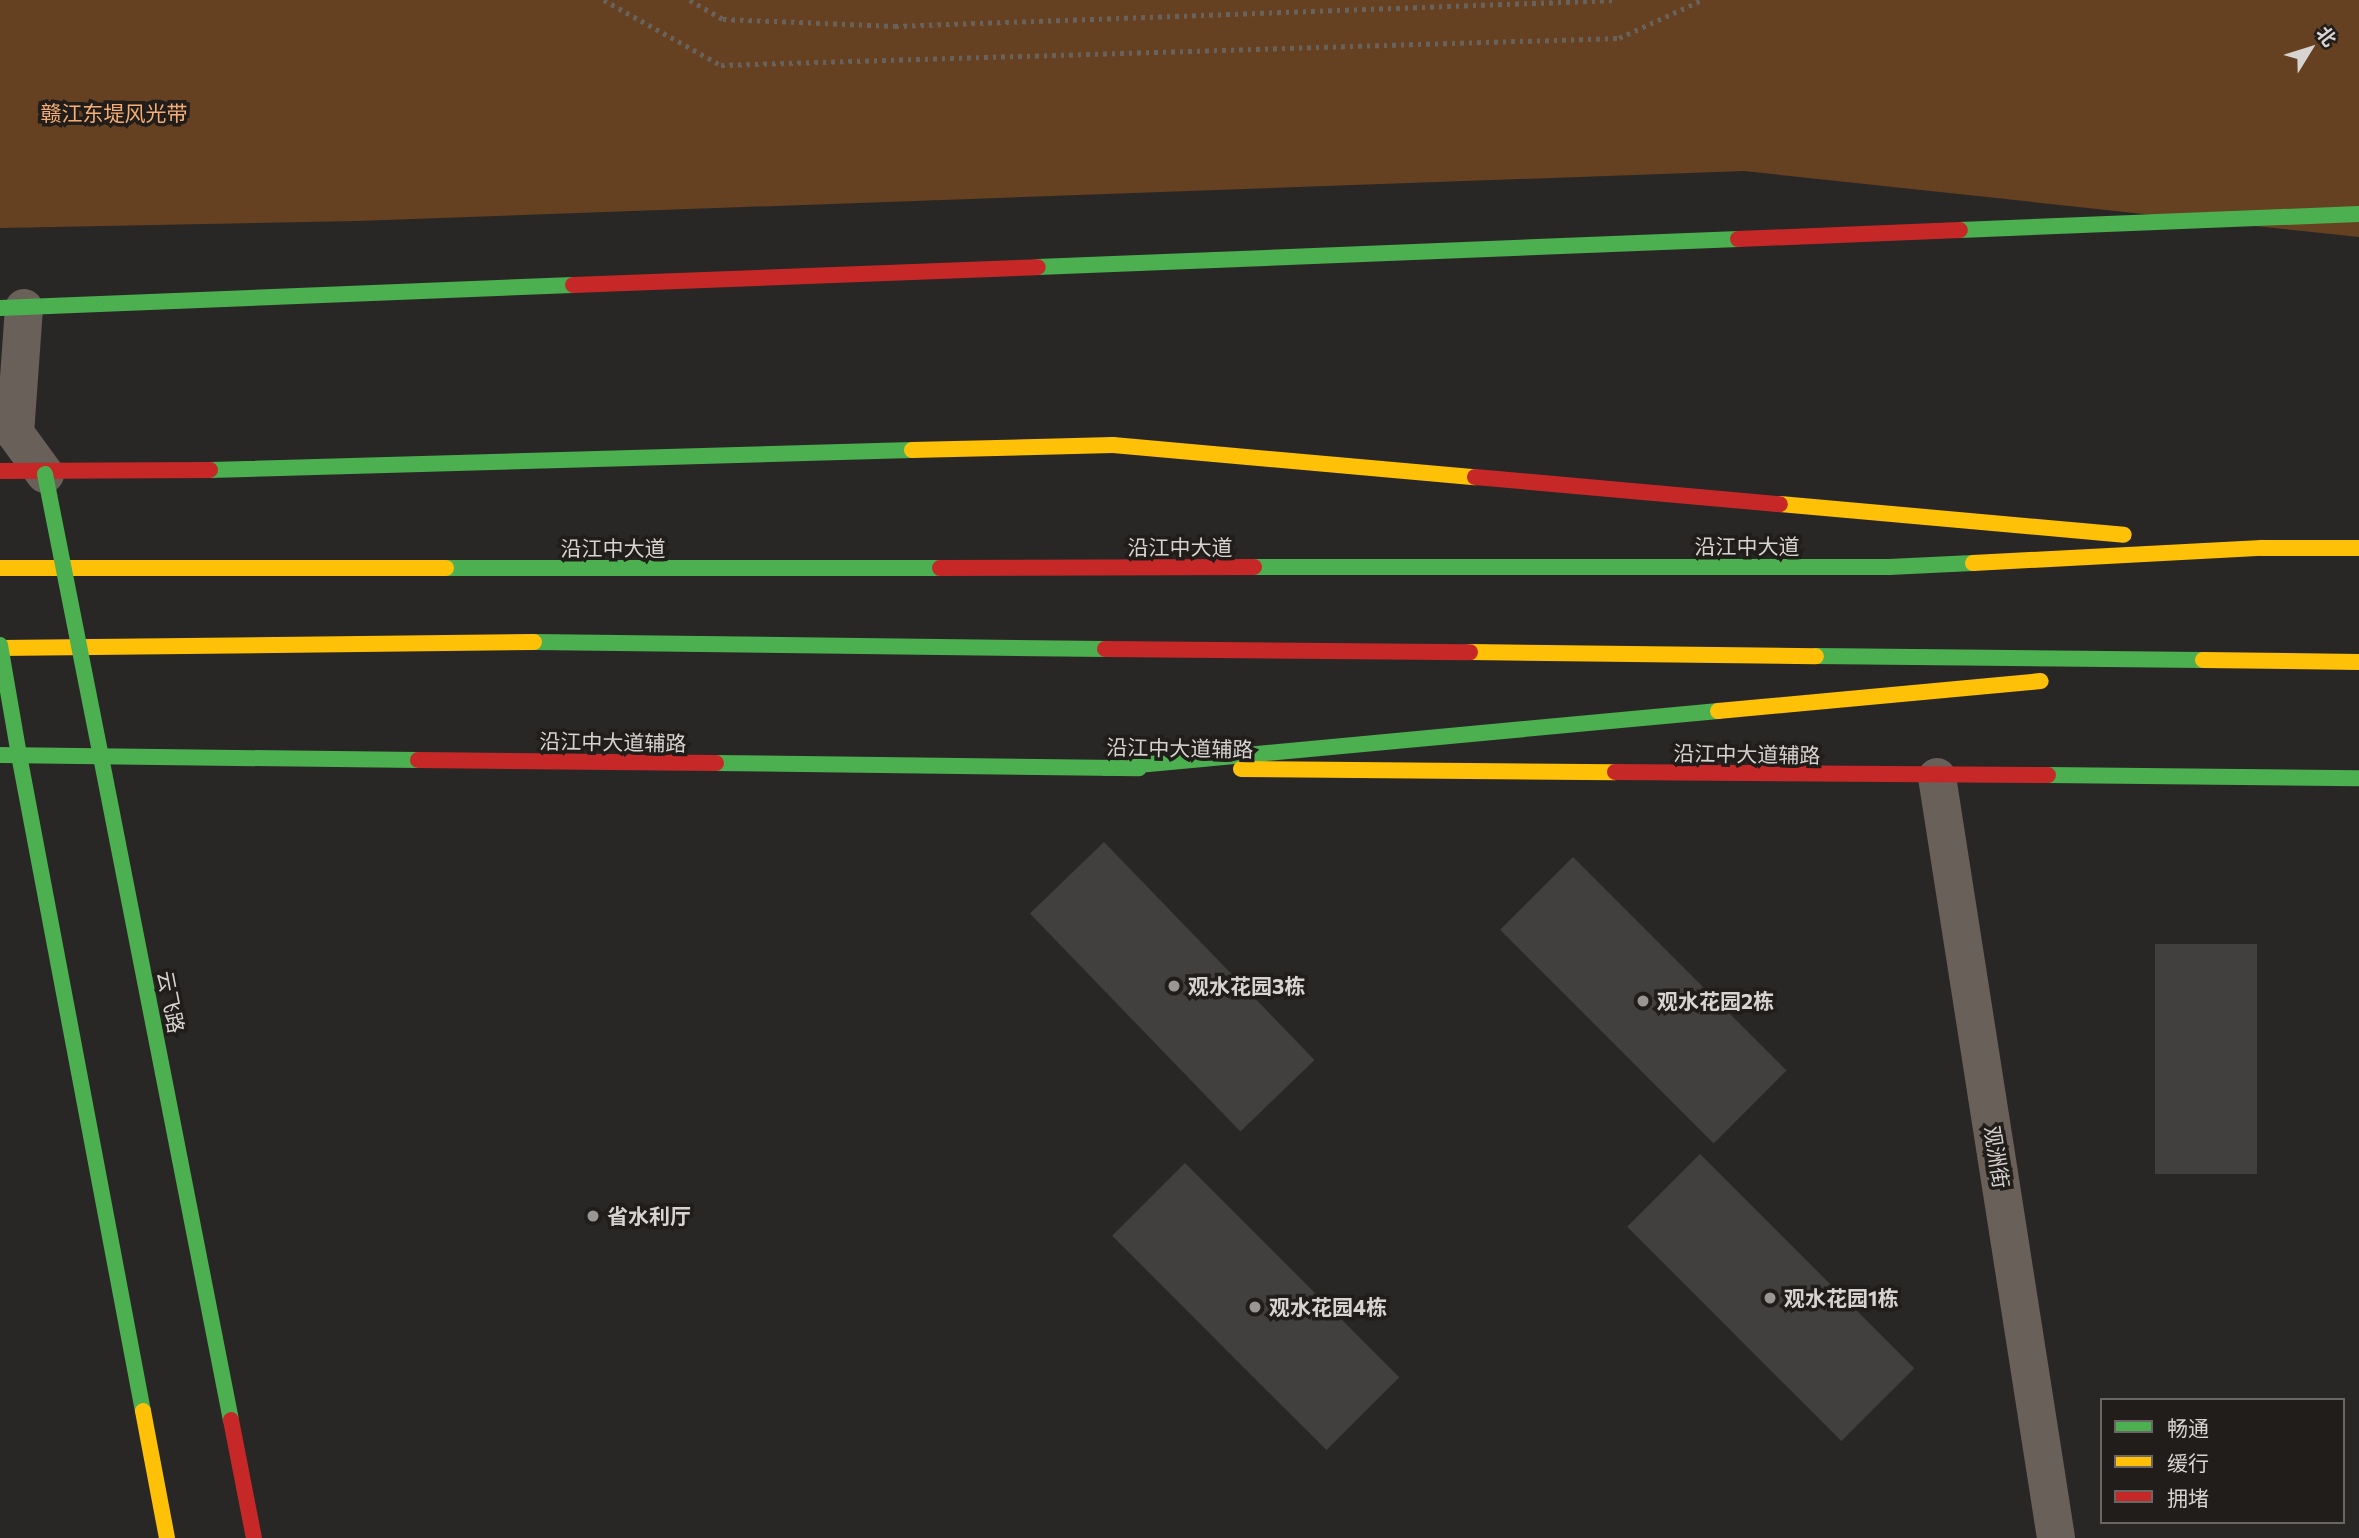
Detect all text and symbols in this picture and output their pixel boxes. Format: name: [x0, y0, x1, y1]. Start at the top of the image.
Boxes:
north arrow: [2275, 14, 2345, 84]
text: 北: [2312, 21, 2342, 50]
park label: 赣江东堤风光带: [41, 100, 187, 126]
street label: 沿江中大道: [1695, 533, 1799, 559]
street label: 沿江中大道: [1128, 534, 1232, 560]
street label: 沿江中大道: [561, 535, 665, 561]
street label: 沿江中大道辅路: [539, 728, 687, 756]
street label: 沿江中大道辅路: [1106, 734, 1254, 762]
street label: 沿江中大道辅路: [1673, 740, 1821, 768]
street label: 云飞路: [153, 969, 189, 1035]
place label: 观水花园3栋: [1188, 973, 1305, 999]
marker: 观水花园3栋: [1166, 978, 1182, 994]
place label: 观水花园2栋: [1657, 988, 1774, 1014]
marker: 观水花园2栋: [1635, 993, 1651, 1009]
street label: 观洲街: [1980, 1124, 2014, 1190]
place label: 省水利厅: [607, 1203, 691, 1229]
marker: 省水利厅: [585, 1208, 601, 1224]
place label: 观水花园1栋: [1784, 1285, 1899, 1311]
marker: 观水花园1栋: [1762, 1290, 1778, 1306]
place label: 观水花园4栋: [1269, 1294, 1387, 1320]
marker: 观水花园4栋: [1247, 1299, 1263, 1315]
legend: [2100, 1398, 2345, 1524]
text: 畅通: [2167, 1415, 2209, 1440]
text: 缓行: [2167, 1450, 2209, 1475]
text: 拥堵: [2167, 1485, 2209, 1510]

